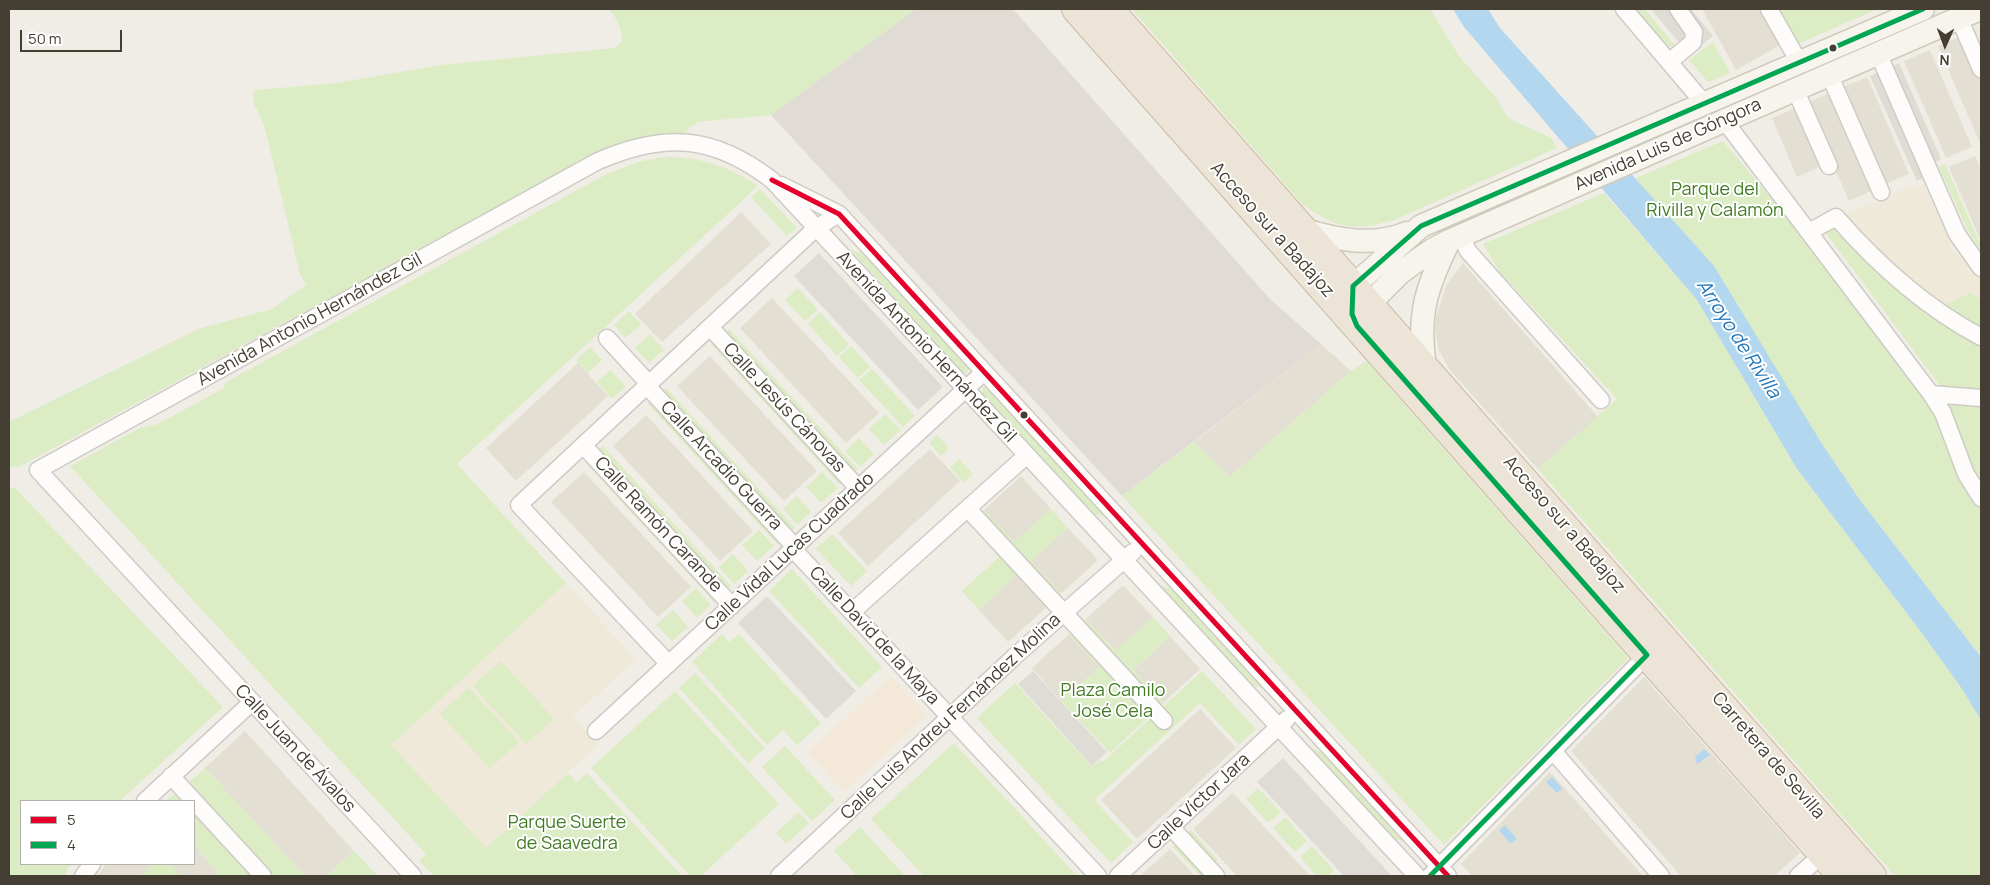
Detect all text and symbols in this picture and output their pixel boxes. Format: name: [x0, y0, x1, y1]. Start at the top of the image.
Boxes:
scale bar: [22, 20, 125, 52]
north arrow: [1920, 20, 1970, 70]
text: 50 m: [28, 28, 62, 49]
unlabelled marker: [1828, 43, 1838, 53]
text: N: [1939, 51, 1950, 70]
street label: Avenida Luis de Góngora: [1571, 94, 1765, 196]
street label: Acceso sur a Badajoz: [1205, 158, 1339, 302]
park label: Parque del Rivilla y Calamón: [1646, 179, 1784, 222]
street label: Avenida Antonio Hernández Gil: [832, 247, 1020, 447]
street label: Avenida Antonio Hernández Gil: [194, 249, 426, 391]
water label: Arroyo de Rivilla: [1691, 275, 1785, 403]
street label: Calle Jesús Cánovas: [718, 339, 850, 477]
street label: Calle Arcadio Guerra: [656, 397, 786, 535]
unlabelled marker: [1019, 410, 1029, 420]
street label: Acceso sur a Badajoz: [1498, 452, 1630, 598]
street label: Calle Ramón Carande: [589, 453, 727, 597]
street label: Calle Vidal Lucas Cuadrado: [701, 468, 879, 636]
street label: Calle David de la Maya: [804, 562, 944, 710]
street label: Calle Luis Andreu Fernández Molina: [837, 609, 1065, 825]
park label: Plaza Camilo José Cela: [1061, 680, 1165, 722]
street label: Calle Juan de Ávalos: [230, 681, 360, 817]
street label: Carretera de Sevilla: [1707, 688, 1829, 824]
street label: Calle Víctor Jara: [1143, 749, 1255, 855]
legend: [20, 800, 195, 865]
text: 5: [67, 809, 76, 830]
park label: Parque Suerte de Saavedra: [508, 812, 626, 854]
text: 4: [67, 834, 76, 855]

